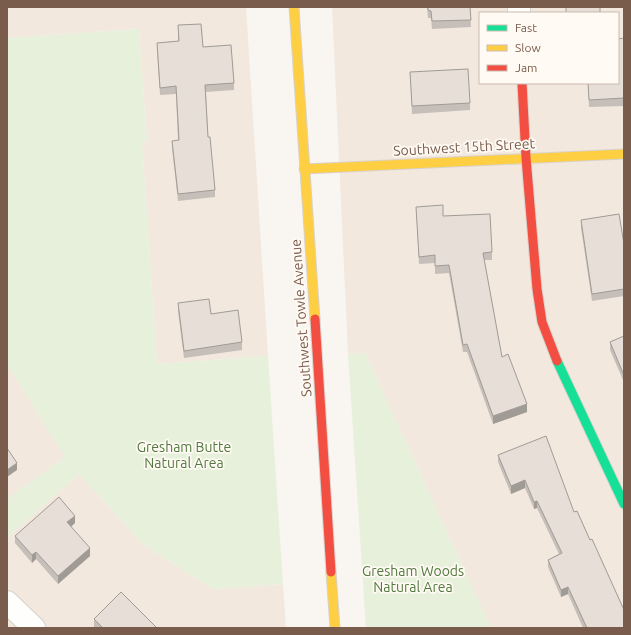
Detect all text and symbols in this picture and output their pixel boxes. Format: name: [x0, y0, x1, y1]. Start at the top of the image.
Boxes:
legend: [479, 12, 619, 84]
text: Fast: [515, 21, 537, 34]
text: Slow: [515, 41, 541, 54]
text: Jam: [515, 61, 537, 74]
street label: Southwest 15th Street: [393, 135, 536, 159]
street label: Southwest Towle Avenue: [287, 238, 315, 398]
park label: Gresham Butte Natural Area: [137, 439, 231, 471]
park label: Gresham Woods Natural Area: [362, 563, 464, 595]

